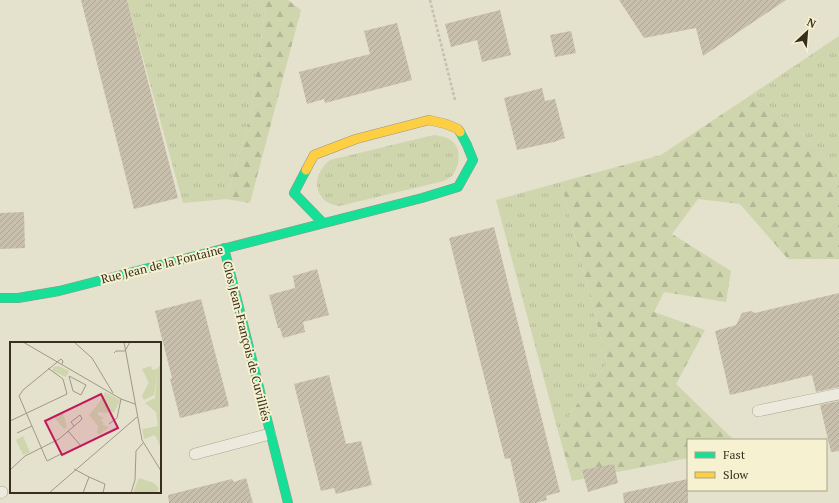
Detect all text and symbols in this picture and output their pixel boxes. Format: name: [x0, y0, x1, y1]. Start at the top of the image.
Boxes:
north arrow: [787, 12, 827, 52]
text: N: [805, 15, 819, 31]
street label: Rue Jean de la Fontaine: [99, 242, 225, 286]
street label: Clos Jean-François de Cuvilliés: [220, 259, 274, 423]
inset map: [10, 342, 161, 493]
legend: [687, 439, 827, 491]
text: Fast: [723, 447, 746, 462]
text: Slow: [723, 467, 749, 482]

